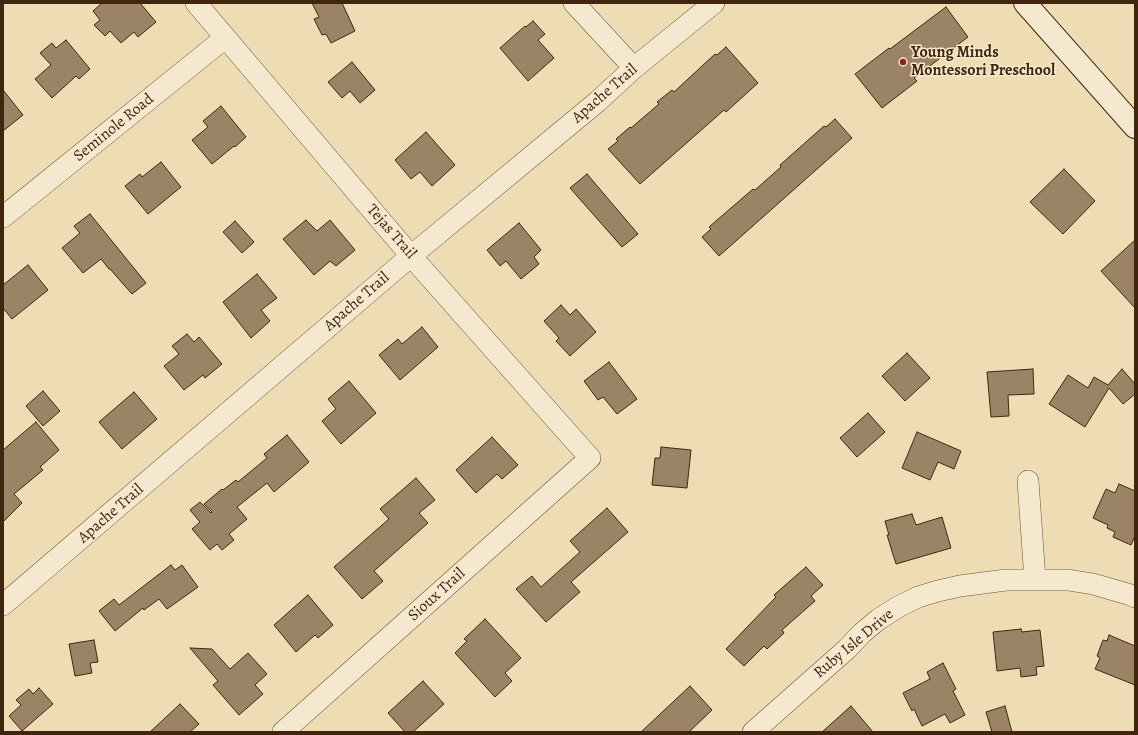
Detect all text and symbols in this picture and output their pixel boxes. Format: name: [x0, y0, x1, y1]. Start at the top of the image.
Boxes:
place label: Young Minds Montessori Preschool: [911, 43, 1055, 81]
marker: Young Minds Montessori Preschool: [898, 57, 908, 67]
street label: Apache Trail: [568, 60, 642, 128]
street label: Seminole Road: [70, 90, 158, 166]
street label: Tejas Trail: [362, 201, 420, 263]
street label: Apache Trail: [320, 268, 394, 336]
street label: Apache Trail: [74, 480, 148, 548]
street label: Sioux Trail: [404, 564, 470, 626]
street label: Ruby Isle Drive: [810, 605, 898, 683]

